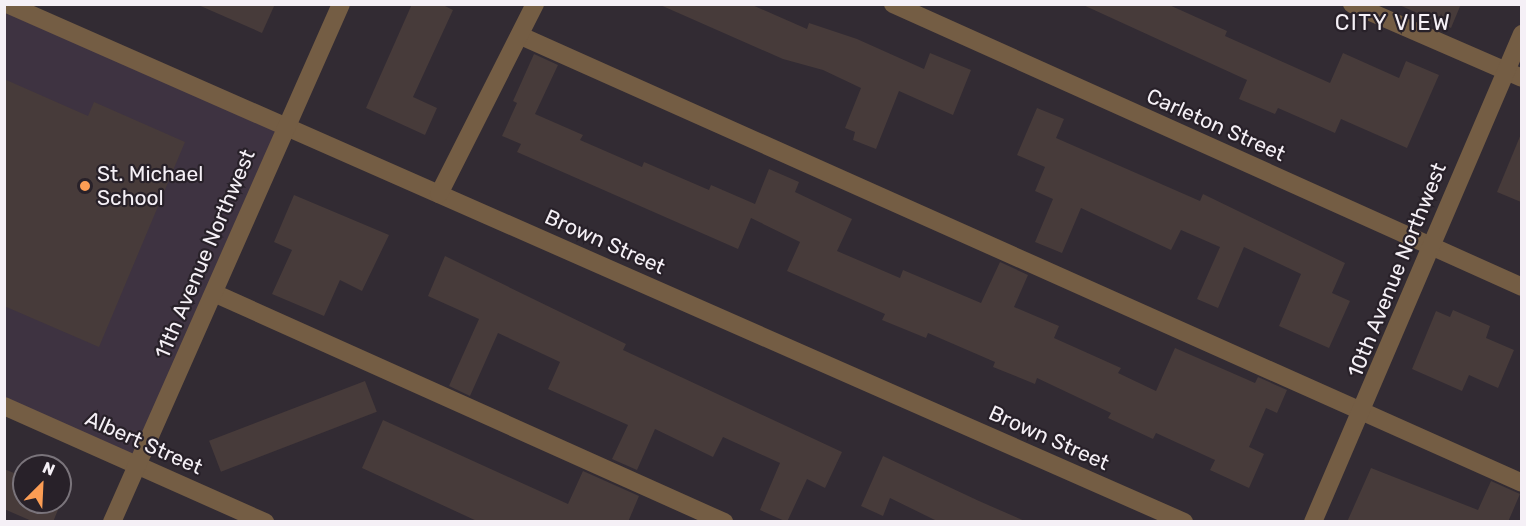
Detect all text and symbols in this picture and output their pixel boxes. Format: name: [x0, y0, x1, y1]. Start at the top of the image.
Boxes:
district label: CITY VIEW: [1334, 10, 1452, 36]
street label: Carleton Street: [1143, 83, 1289, 167]
street label: 11th Avenue Northwest: [149, 145, 261, 363]
street label: 10th Avenue Northwest: [1342, 159, 1452, 381]
place label: St. Michael School: [97, 161, 203, 211]
marker: St. Michael School: [78, 179, 92, 193]
street label: Brown Street: [541, 204, 669, 280]
street label: Brown Street: [985, 400, 1113, 476]
street label: Albert Street: [82, 406, 206, 480]
north arrow: [12, 454, 72, 514]
text: N: [40, 458, 58, 480]

